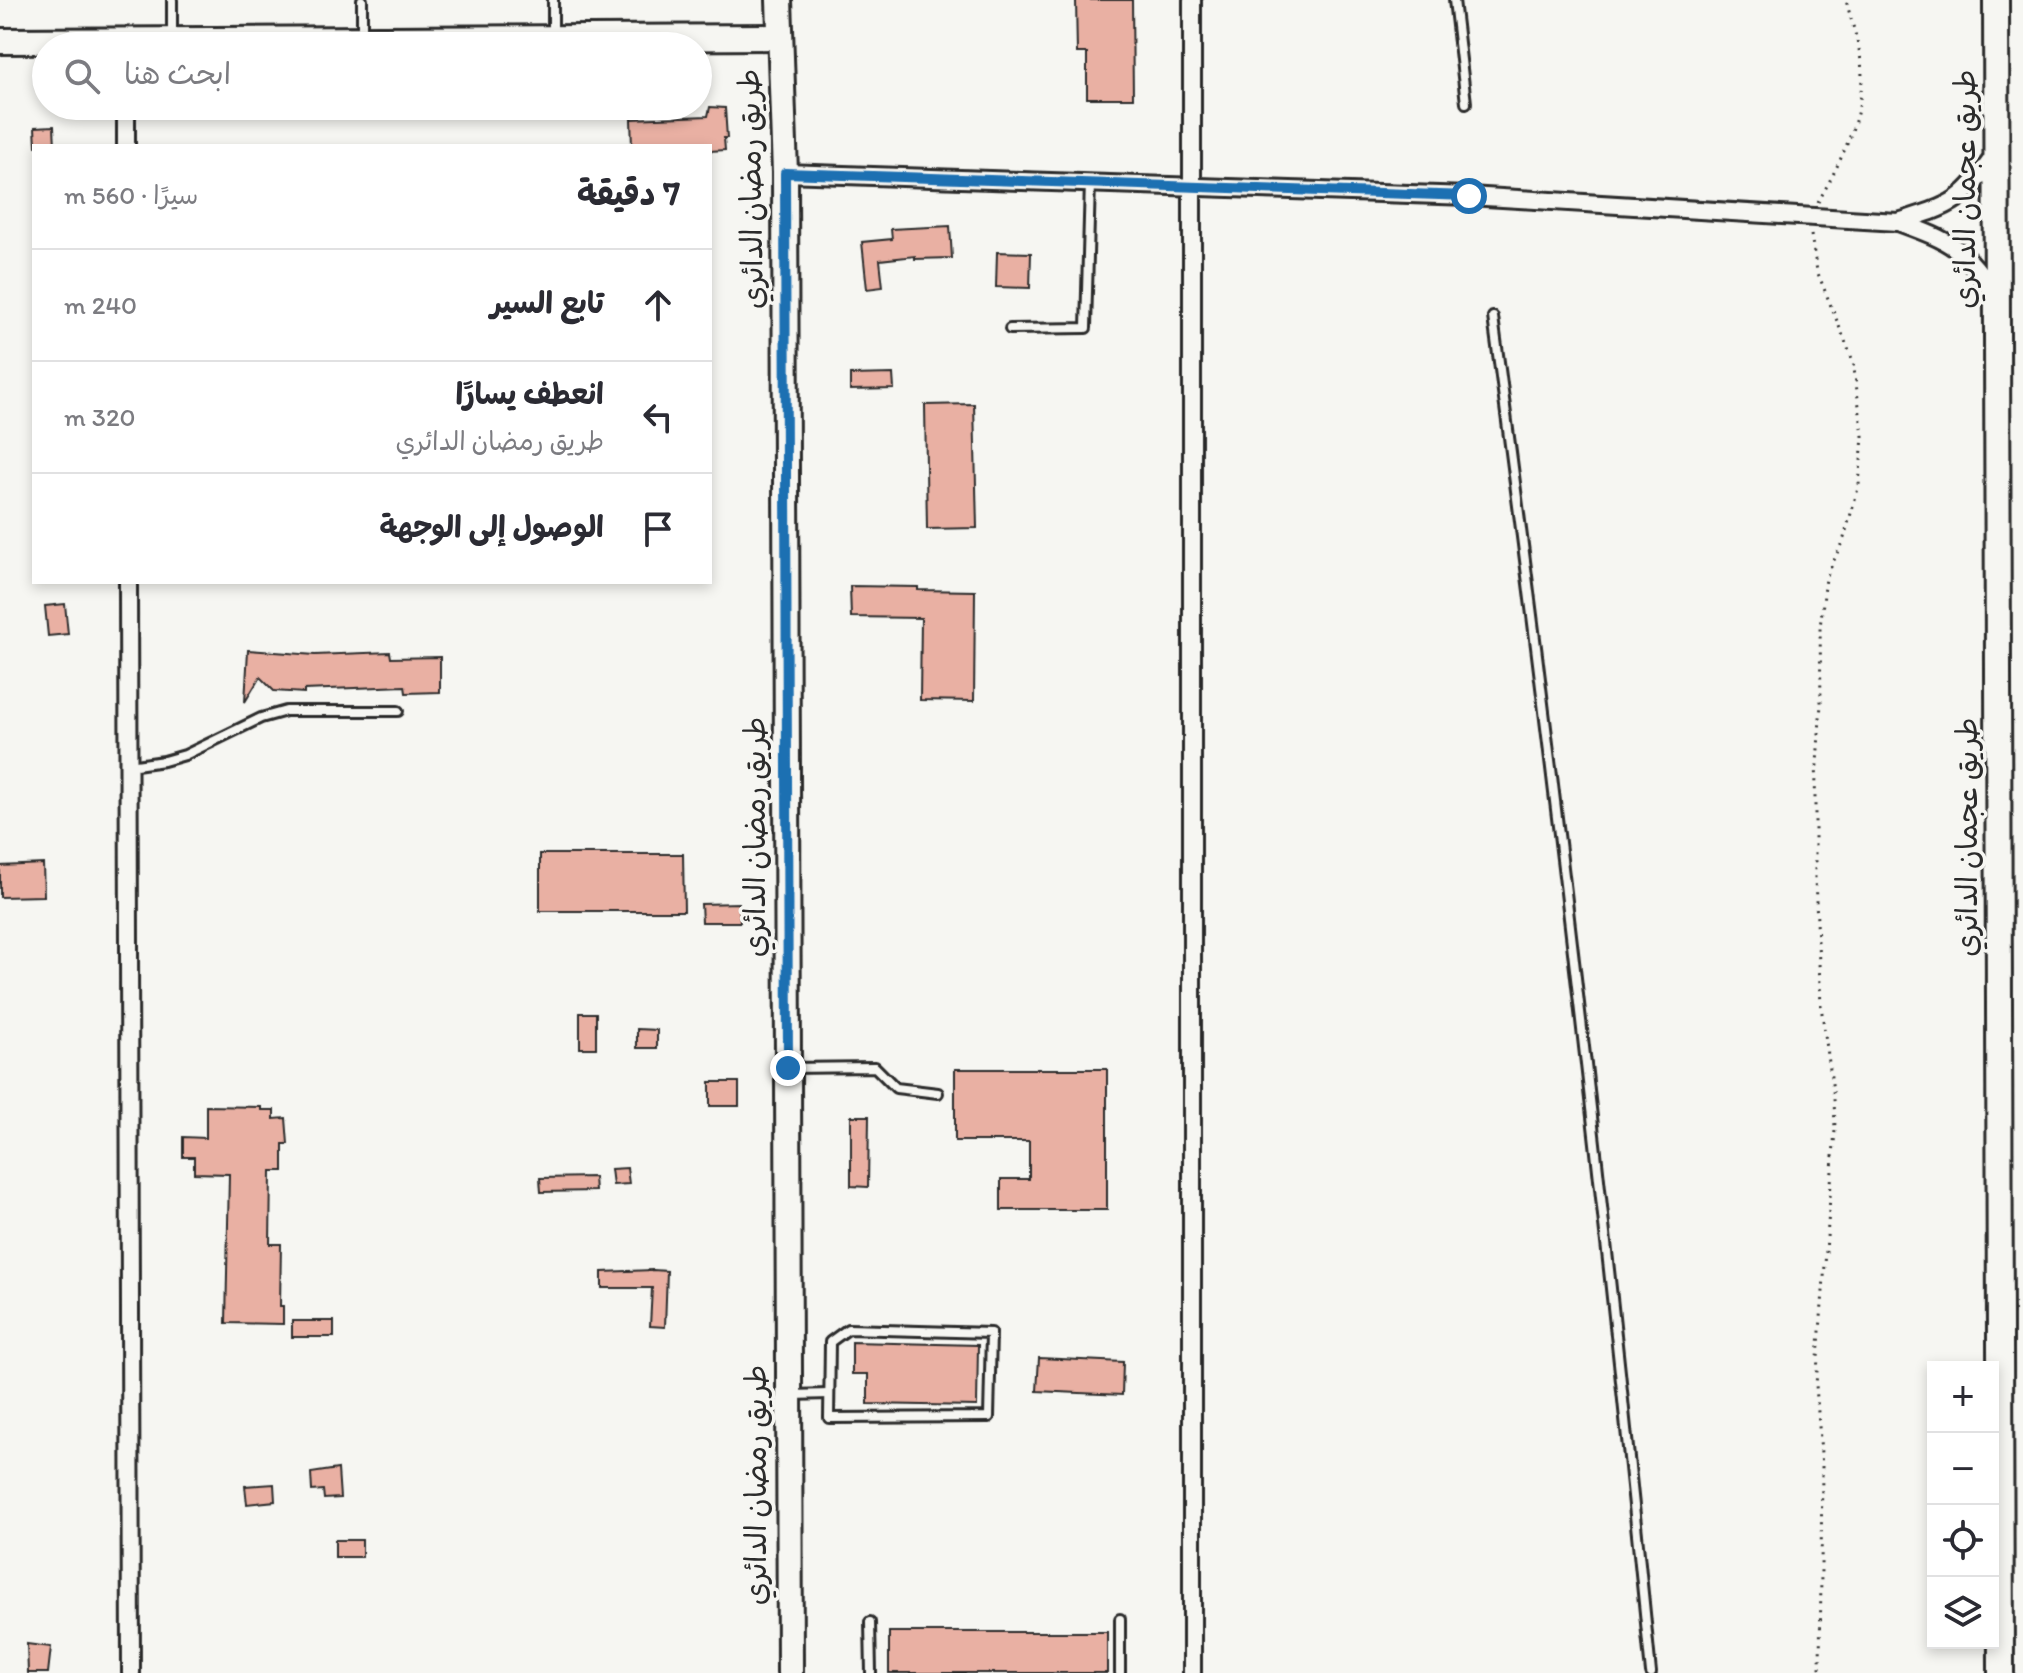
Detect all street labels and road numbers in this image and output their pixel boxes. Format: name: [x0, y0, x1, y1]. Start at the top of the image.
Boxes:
street label: طريق رمضان الدائري: [730, 68, 774, 310]
street label: طريق عجمان الدائري: [1946, 69, 1986, 309]
street label: طريق رمضان الدائري: [736, 717, 776, 957]
street label: طريق عجمان الدائري: [1948, 717, 1988, 957]
street label: طريق رمضان الدائري: [737, 1365, 777, 1605]

